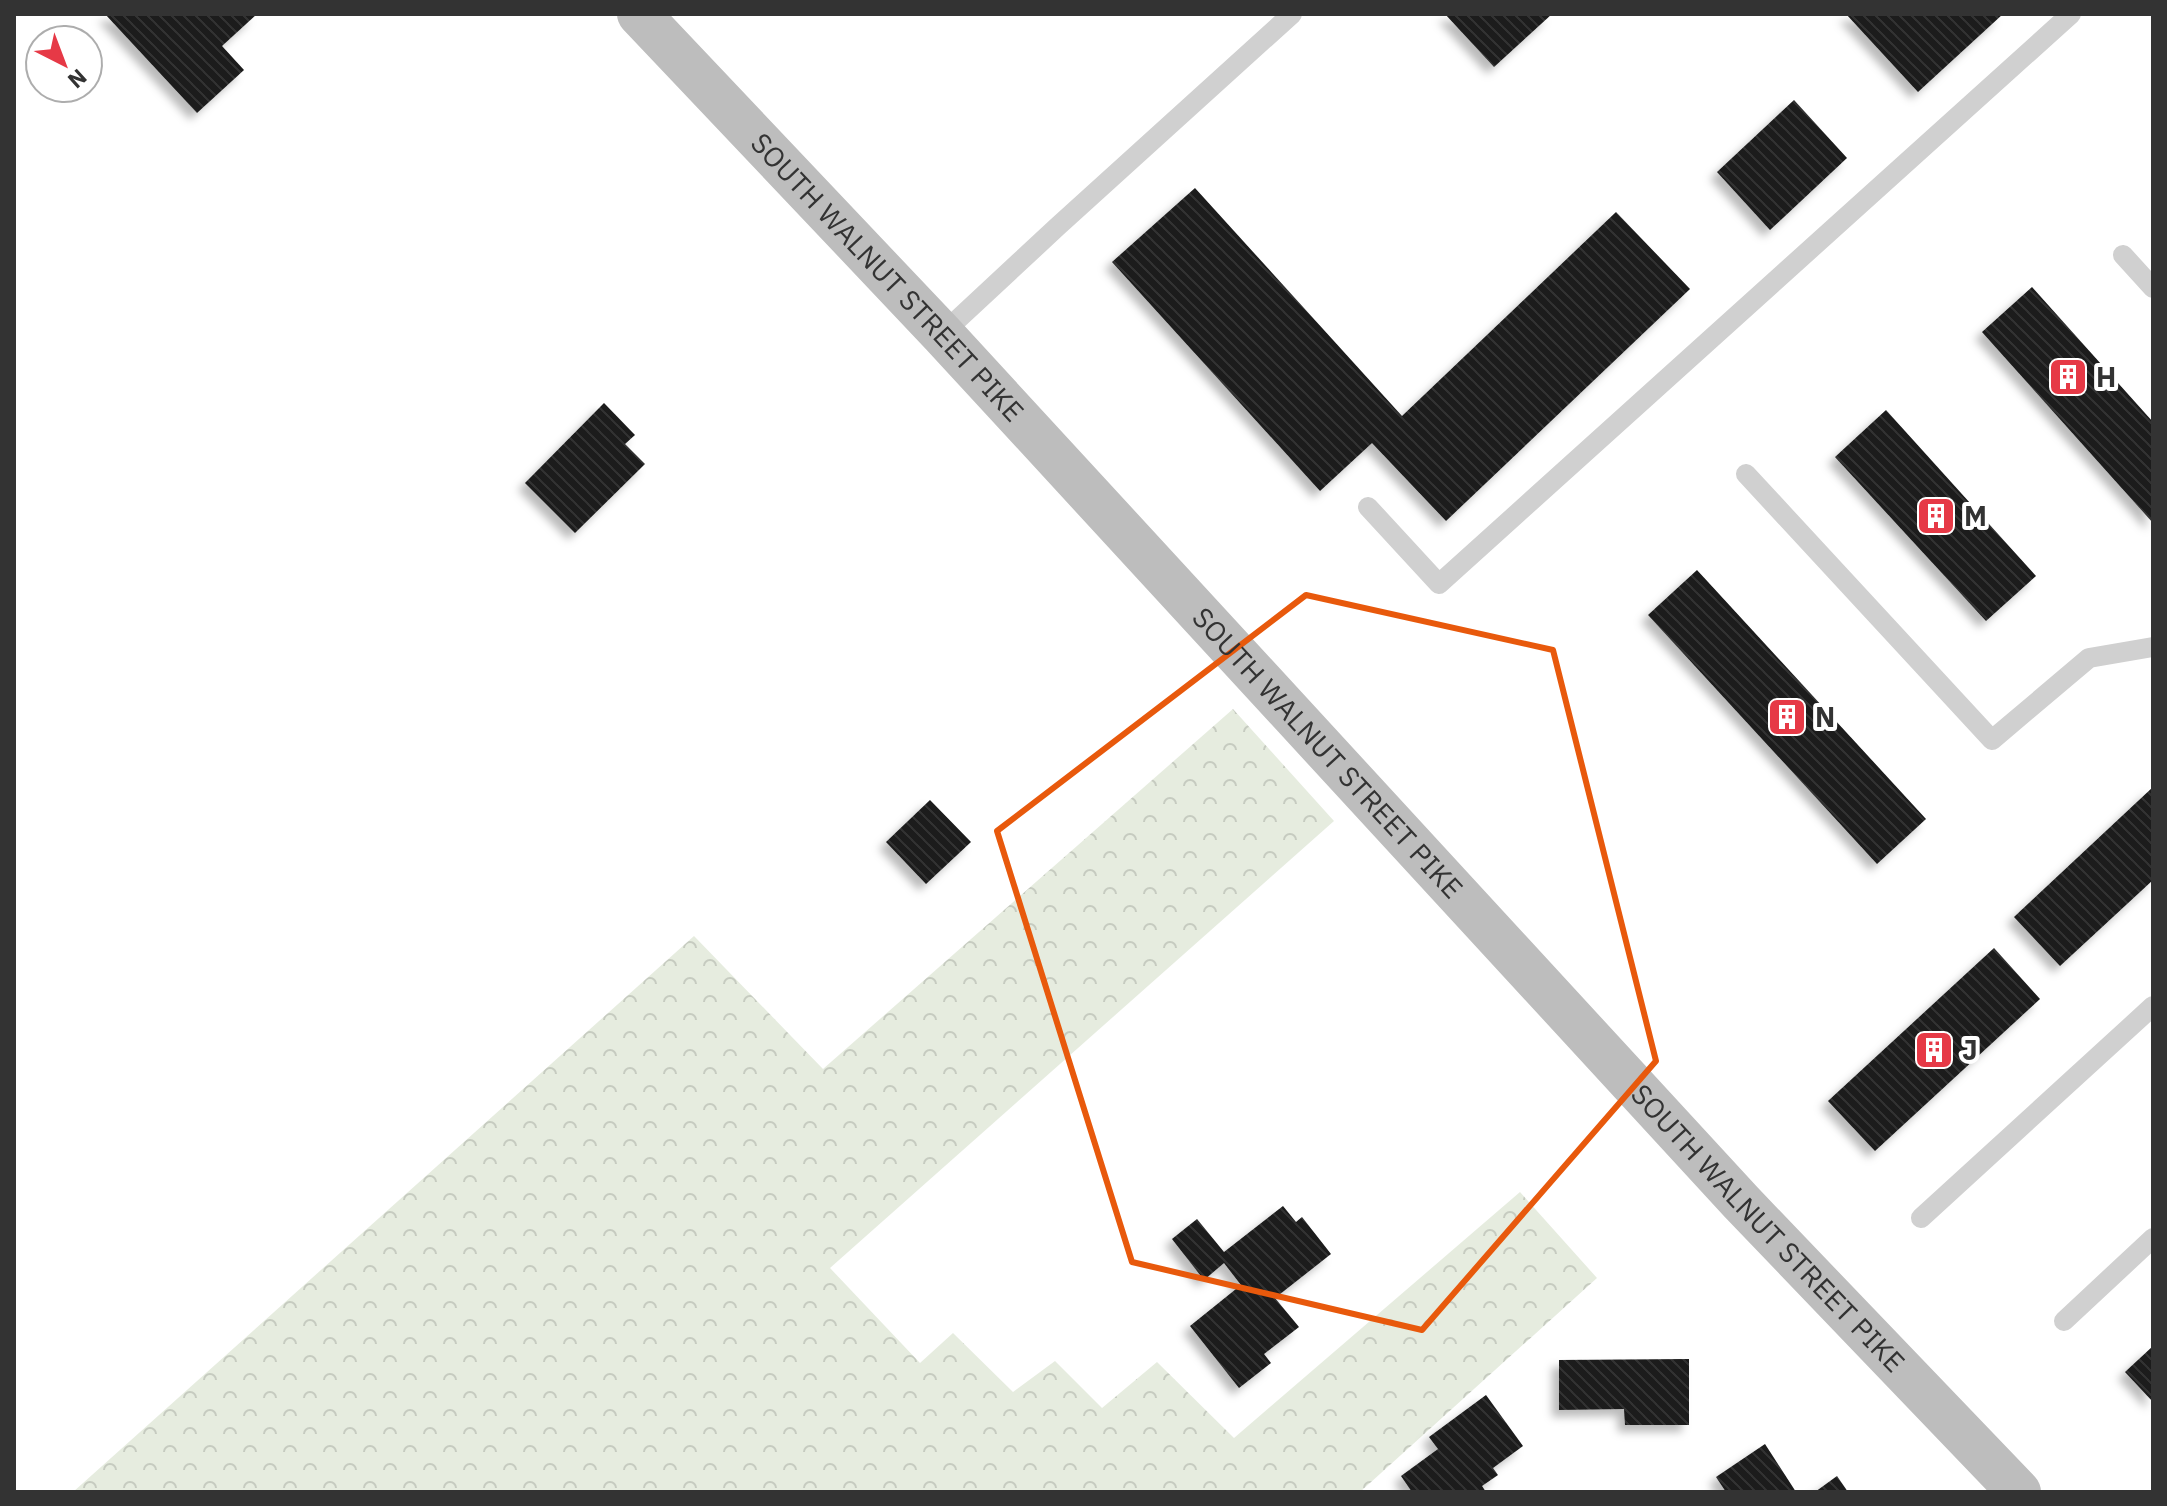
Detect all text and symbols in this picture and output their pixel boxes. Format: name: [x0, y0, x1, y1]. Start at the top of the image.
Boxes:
north arrow: [24, 24, 104, 104]
text: N: [62, 63, 93, 95]
street label: SOUTH WALNUT STREET PIKE: [743, 125, 1032, 429]
building icon: H: [2047, 356, 2089, 398]
place label: H: [2096, 358, 2116, 395]
building icon: M: [1915, 495, 1957, 537]
place label: M: [1964, 497, 1987, 534]
street label: SOUTH WALNUT STREET PIKE: [1185, 599, 1471, 906]
building icon: N: [1766, 696, 1808, 738]
place label: N: [1815, 698, 1835, 735]
building icon: J: [1913, 1029, 1955, 1071]
place label: J: [1962, 1031, 1978, 1068]
street label: SOUTH WALNUT STREET PIKE: [1623, 1076, 1913, 1380]

